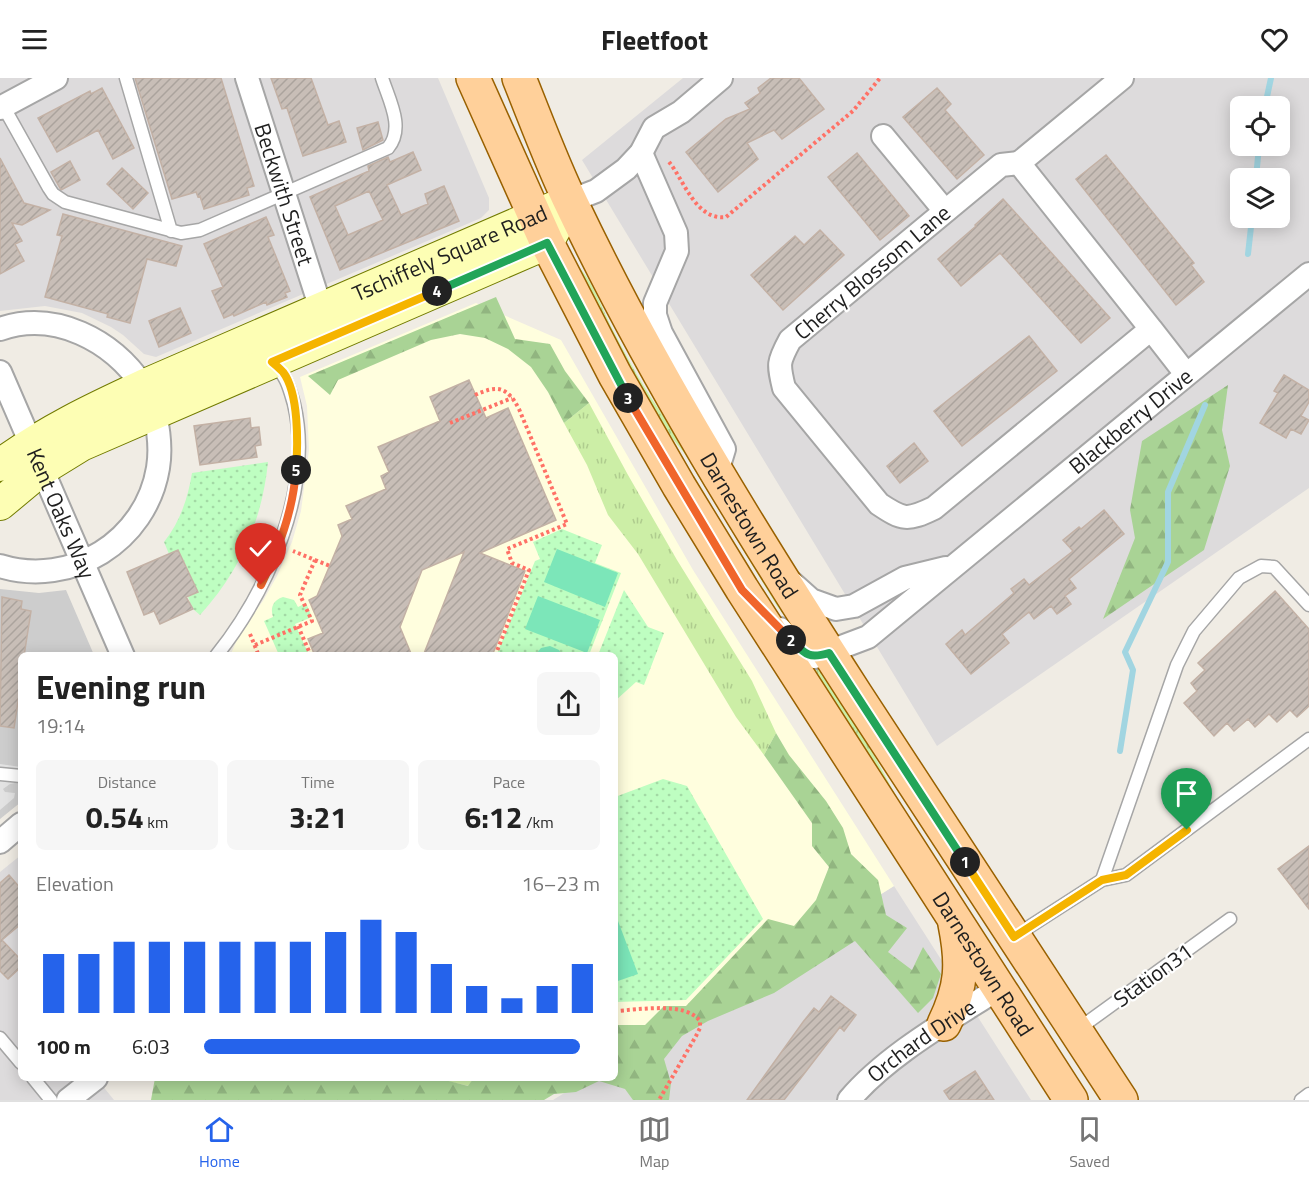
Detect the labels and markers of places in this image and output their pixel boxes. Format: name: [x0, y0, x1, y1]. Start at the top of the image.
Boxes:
pin: 4: [422, 276, 452, 306]
pin: 3: [613, 383, 643, 413]
pin: 5: [281, 455, 311, 485]
pin: [235, 523, 286, 585]
pin: 2: [776, 625, 806, 655]
pin: [1161, 768, 1212, 830]
pin: 1: [950, 847, 980, 877]

